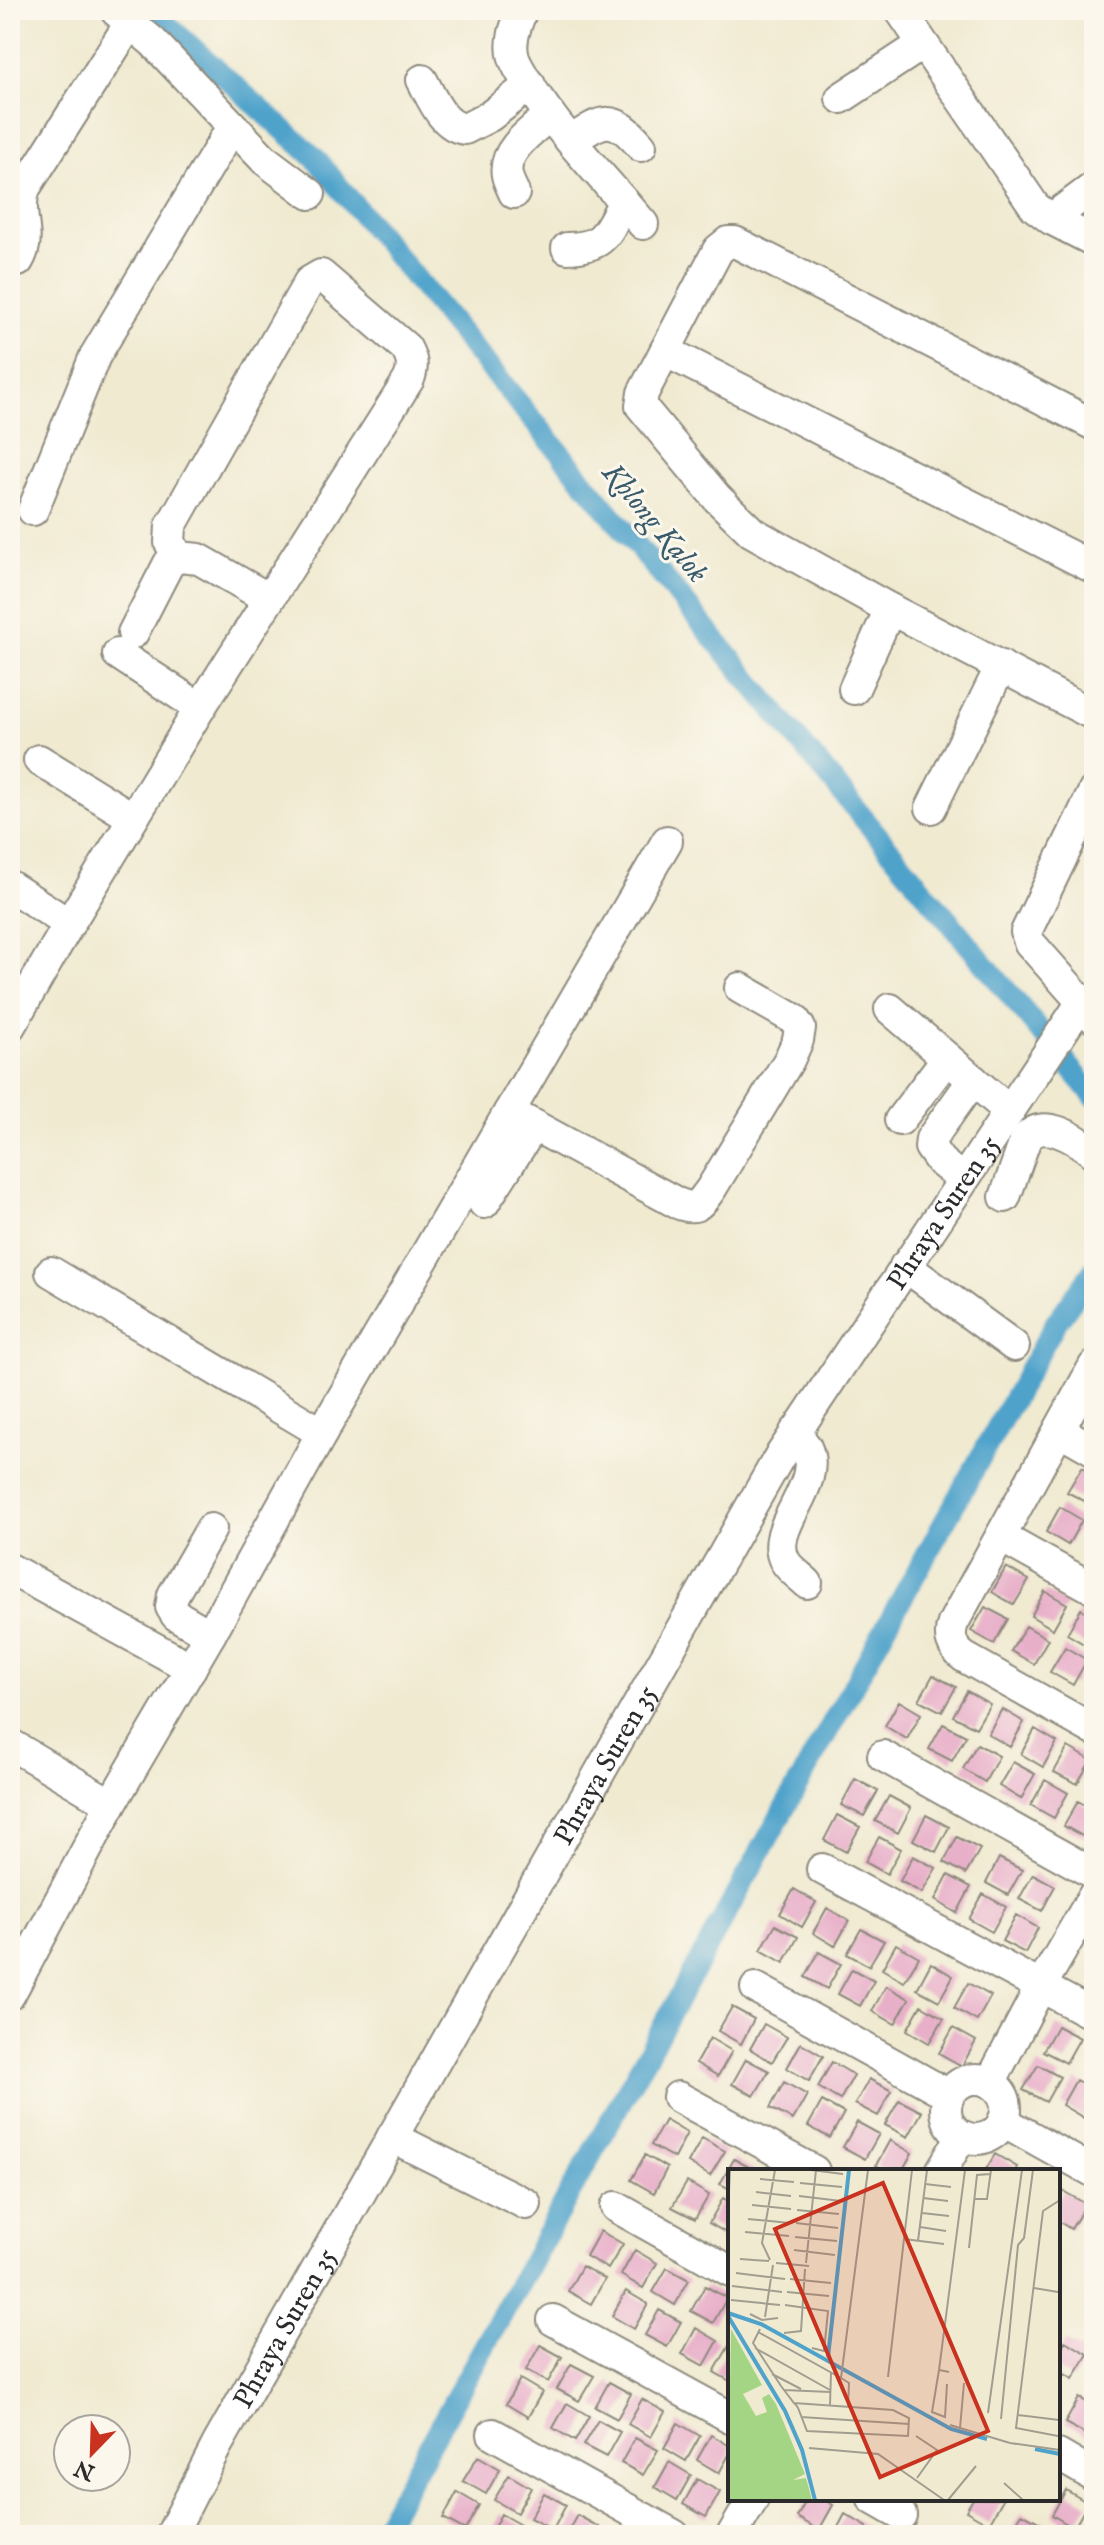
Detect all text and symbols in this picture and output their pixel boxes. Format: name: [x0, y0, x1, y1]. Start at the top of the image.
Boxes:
water label: Khlong Kalok: [593, 455, 716, 591]
street label: Phraya Suren 35: [880, 1129, 1008, 1298]
street label: Phraya Suren 35: [547, 1679, 666, 1852]
inset map: [728, 2169, 1060, 2501]
street label: Phraya Suren 35: [227, 2243, 345, 2415]
north arrow: [52, 2413, 132, 2493]
text: N: [71, 2453, 100, 2487]

